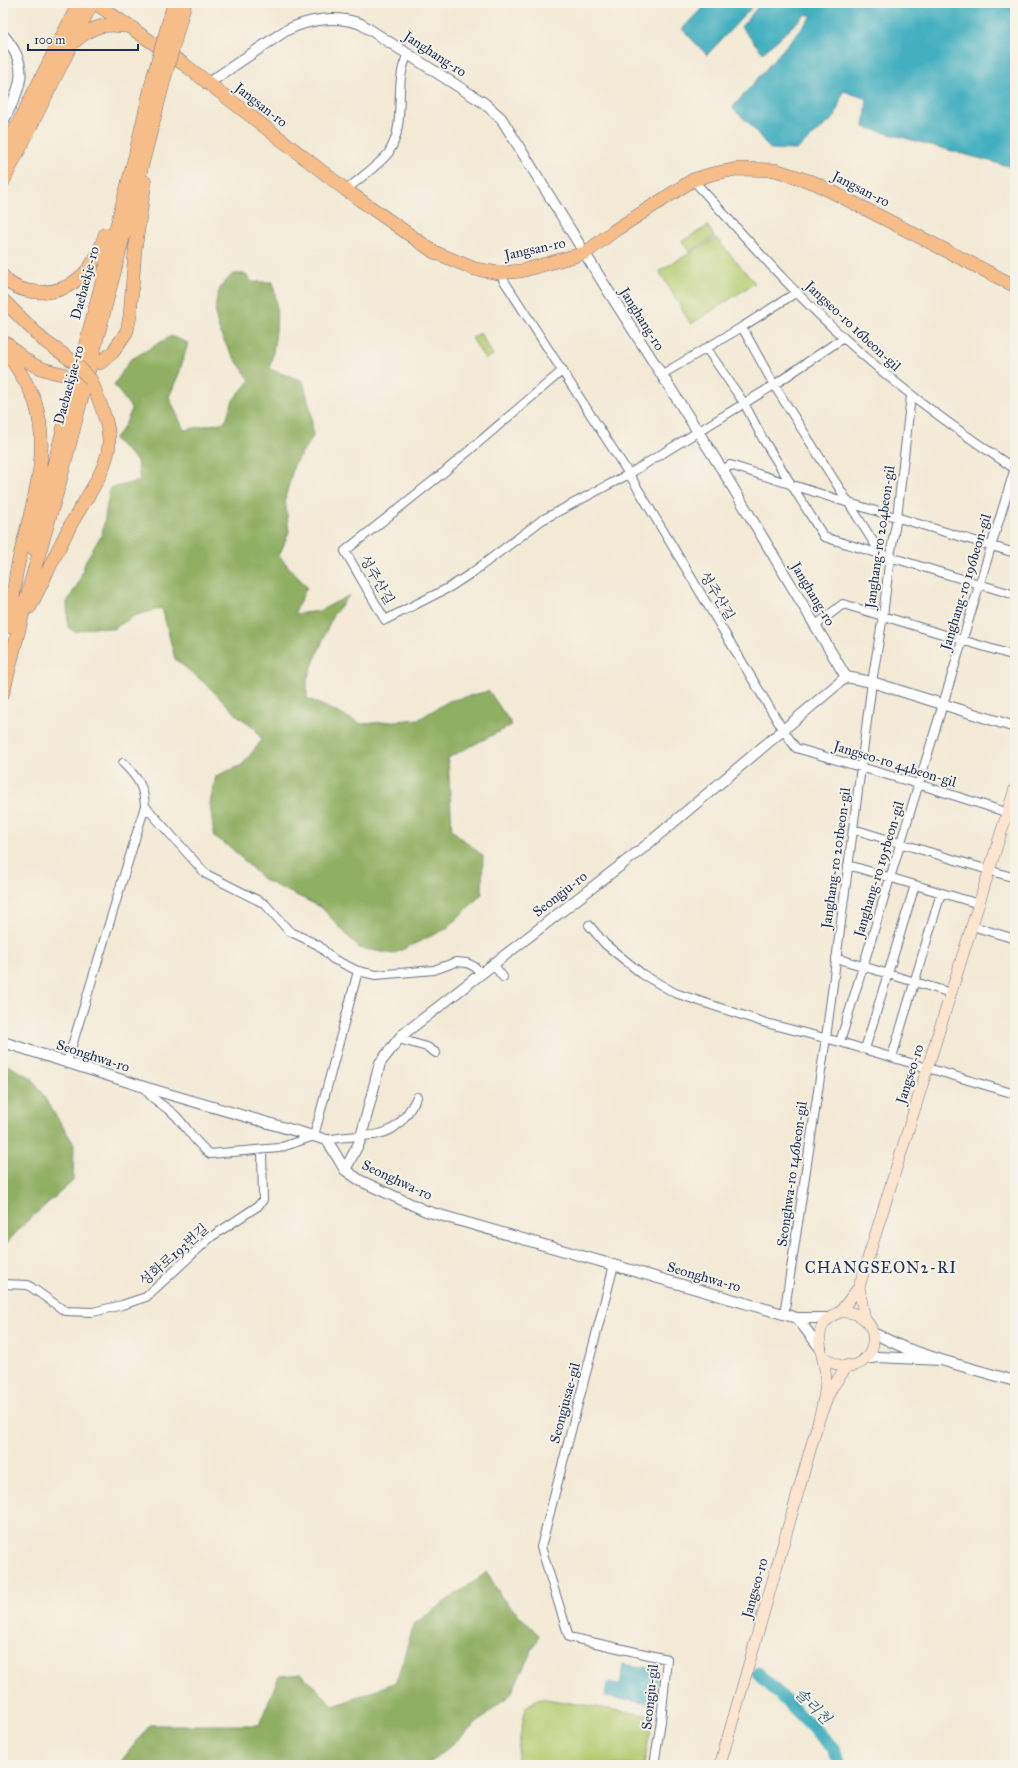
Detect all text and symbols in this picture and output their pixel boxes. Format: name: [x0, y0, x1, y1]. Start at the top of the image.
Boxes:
scale bar: [28, 26, 138, 52]
street label: Janghang-ro: [398, 26, 470, 81]
text: 100 m: [34, 33, 65, 47]
street label: Jangsan-ro: [229, 78, 291, 132]
street label: Jangsan-ro: [827, 166, 892, 212]
street label: Jangsan-ro: [501, 234, 567, 265]
street label: Daebaekje-ro: [67, 245, 103, 321]
street label: Jangseo-ro 16beon-gil: [800, 276, 904, 376]
street label: Janghang-ro: [614, 283, 668, 354]
street label: Daebaekjae-ro: [50, 344, 88, 426]
street label: Janghang-ro 204beon-gil: [861, 464, 899, 612]
street label: Janghang-ro 196beon-gil: [937, 512, 996, 654]
street label: 성주산길: [356, 552, 398, 608]
street label: Janghang-ro: [785, 557, 839, 629]
street label: 성주산길: [696, 568, 738, 624]
street label: Jangseo-ro 44beon-gil: [829, 737, 959, 792]
street label: Janghang-ro 201beon-gil: [817, 786, 855, 932]
street label: Janghang-ro 195beon-gil: [850, 799, 909, 941]
street label: Seongju-ro: [530, 868, 590, 920]
street label: Seonghwa-ro: [54, 1036, 132, 1076]
street label: Jangseo-ro: [892, 1042, 929, 1108]
street label: Seonghwa-ro 146beon-gil: [773, 1100, 811, 1248]
street label: Seonghwa-ro: [359, 1156, 435, 1204]
street label: 성화로193번길: [136, 1220, 212, 1290]
street label: Seonghwa-ro: [665, 1258, 743, 1296]
district label: CHANGSEON2-RI: [805, 1258, 957, 1277]
street label: Seongjusae-gil: [546, 1361, 584, 1445]
street label: Jangseo-ro: [738, 1556, 773, 1622]
street label: Seongju-gil: [638, 1663, 662, 1731]
water label: 솔리천: [791, 1684, 836, 1729]

